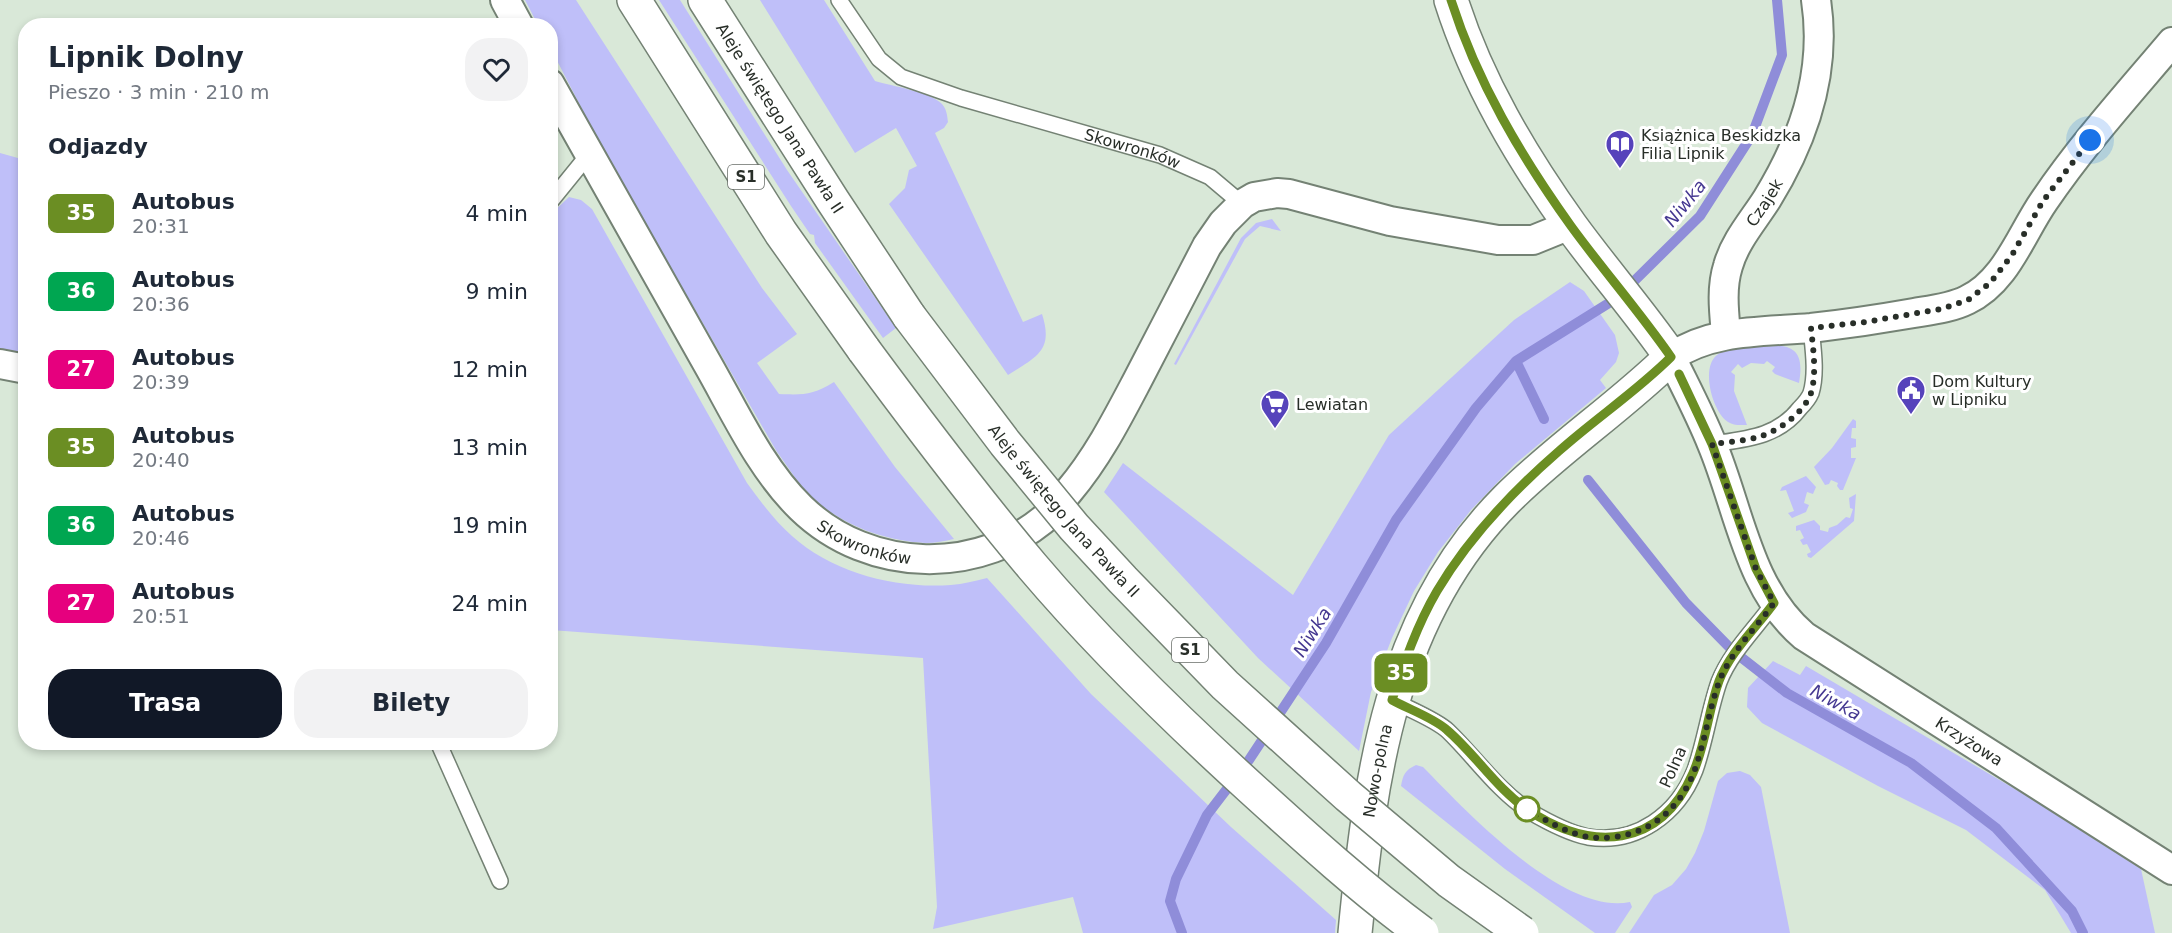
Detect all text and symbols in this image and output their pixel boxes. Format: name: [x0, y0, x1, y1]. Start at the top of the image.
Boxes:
street label: Aleje świętego Jana Pawła II: [713, 19, 848, 217]
button: heart: [465, 38, 528, 101]
text: Lipnik Dolny: [48, 41, 244, 74]
text: Pieszo · 3 min · 210 m: [48, 80, 270, 104]
street label: Skowronków: [1082, 124, 1183, 172]
your location: [2075, 125, 2105, 155]
place label: Książnica Beskidzka Filia Lipnik: [1641, 126, 1801, 163]
library icon: Książnica Beskidzka Filia Lipnik: [1604, 128, 1636, 170]
text: Odjazdy: [48, 134, 148, 159]
road number: S1: [728, 165, 764, 189]
water label: Niwka: [1660, 175, 1710, 231]
street label: Czajek: [1742, 175, 1787, 230]
text: Autobus: [132, 189, 235, 214]
text: 35: [66, 201, 96, 225]
text: 4 min: [466, 201, 528, 226]
text: 20:31: [132, 214, 190, 238]
text: Autobus: [132, 267, 235, 292]
text: 36: [66, 279, 96, 303]
text: 9 min: [466, 279, 528, 304]
text: 20:36: [132, 292, 190, 316]
text: Autobus: [132, 345, 235, 370]
text: 27: [66, 357, 96, 381]
text: 12 min: [452, 357, 528, 382]
text: 20:39: [132, 370, 190, 394]
place label: Dom Kultury w Lipniku: [1932, 372, 2032, 409]
public building icon: Dom Kultury w Lipniku: [1895, 374, 1927, 416]
supermarket icon: Lewiatan: [1259, 388, 1291, 430]
place label: Lewiatan: [1296, 395, 1368, 414]
street label: Aleje świętego Jana Pawła II: [985, 420, 1144, 601]
text: Autobus: [132, 423, 235, 448]
text: 35: [66, 435, 96, 459]
text: 13 min: [452, 435, 528, 460]
text: 20:40: [132, 448, 190, 472]
text: Autobus: [132, 501, 235, 526]
text: 36: [66, 513, 96, 537]
text: 19 min: [452, 513, 528, 538]
street label: Skowronków: [814, 516, 912, 568]
text: 20:46: [132, 526, 190, 550]
text: Autobus: [132, 579, 235, 604]
text: 27: [66, 591, 96, 615]
text: 24 min: [452, 591, 528, 616]
water label: Niwka: [1289, 603, 1335, 661]
text: 20:51: [132, 604, 190, 628]
road number: S1: [1172, 638, 1208, 662]
line badge: 35: [1374, 654, 1428, 692]
text: 35: [1386, 661, 1416, 685]
button: Trasa: [48, 669, 282, 738]
button: Bilety: [294, 669, 528, 738]
water label: Niwka: [1807, 680, 1865, 724]
street label: Krzyżowa: [1932, 713, 2007, 770]
street label: Nowo-polna: [1359, 722, 1396, 819]
street label: Polna: [1656, 743, 1690, 791]
unlabelled marker: [1514, 796, 1540, 822]

